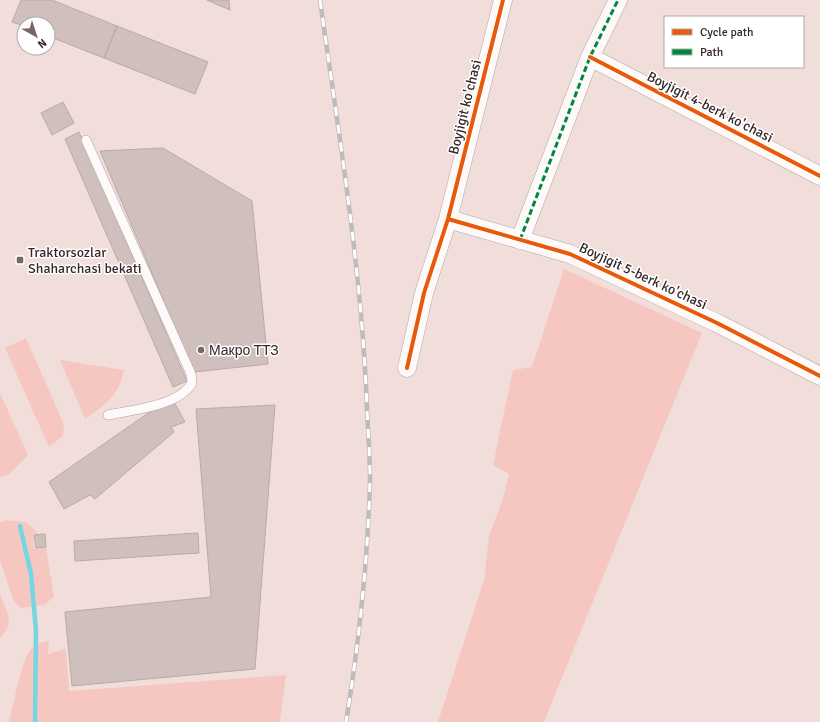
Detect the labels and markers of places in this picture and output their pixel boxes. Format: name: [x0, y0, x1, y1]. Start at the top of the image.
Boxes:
place label: Traktorsozlar Shaharchasi bekati: [28, 244, 142, 277]
marker: Traktorsozlar Shaharchasi bekati: [15, 255, 25, 265]
place label: Макро ТТЗ: [209, 342, 279, 359]
marker: Макро ТТЗ: [196, 345, 206, 355]

